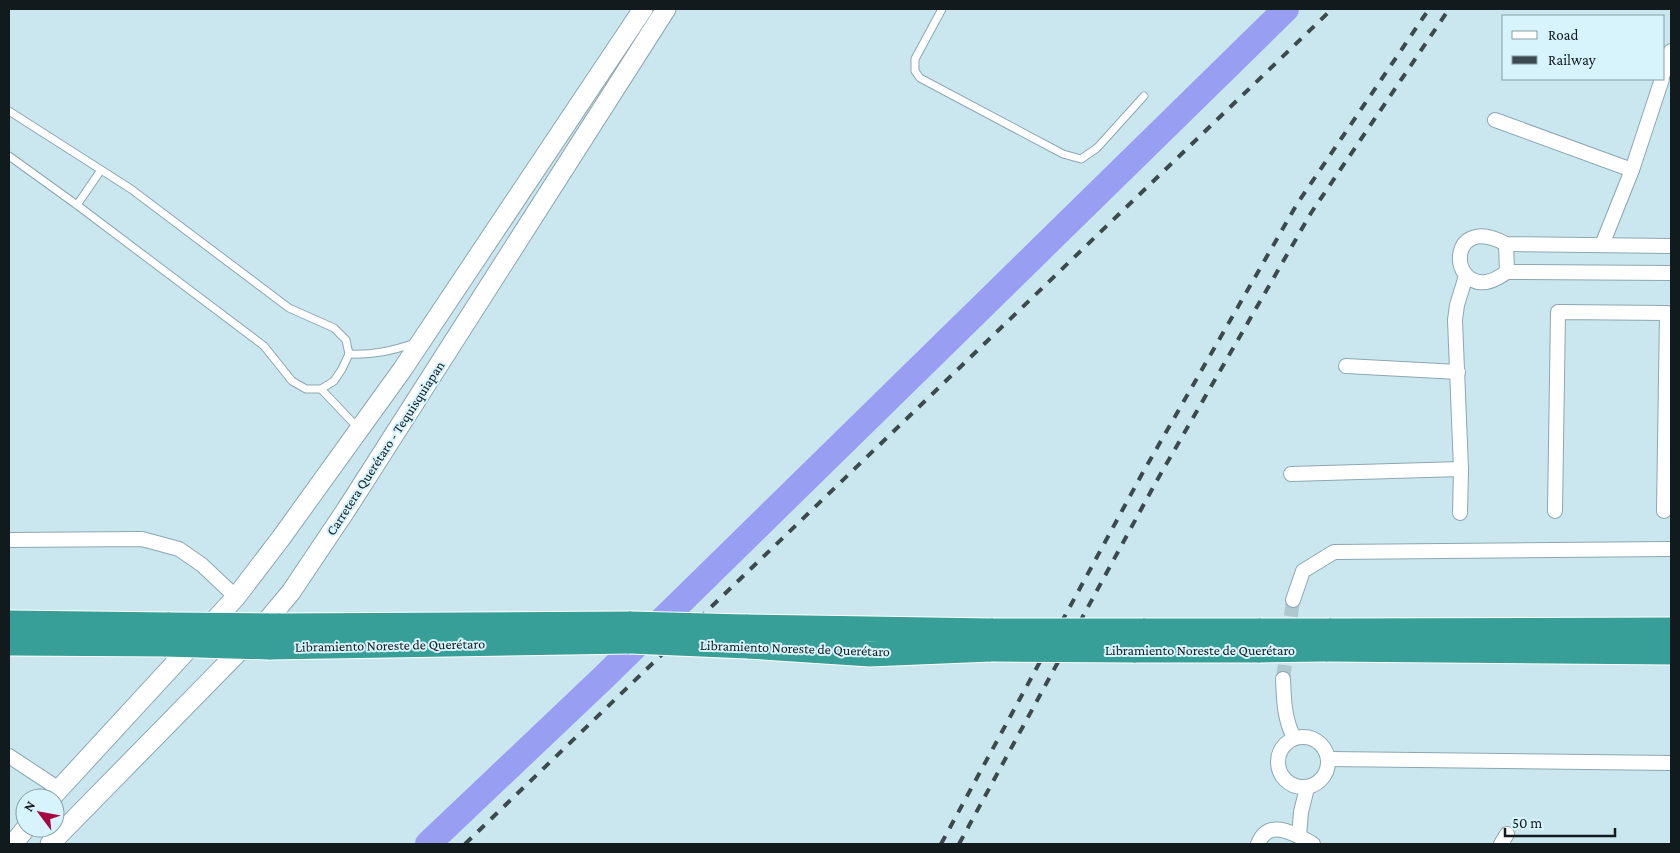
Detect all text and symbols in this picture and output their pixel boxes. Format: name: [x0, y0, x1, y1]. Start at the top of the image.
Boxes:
legend: [1502, 15, 1665, 80]
text: Road: [1548, 27, 1579, 43]
text: Railway: [1548, 52, 1596, 69]
street label: Carretera Querétaro - Tequisquiapan: [323, 357, 448, 538]
street label: Libramiento Noreste de Querétaro: [295, 635, 485, 655]
street label: Libramiento Noreste de Querétaro: [700, 637, 890, 659]
street label: Libramiento Noreste de Querétaro: [1105, 642, 1295, 658]
north arrow: [15, 788, 65, 838]
text: N: [20, 797, 39, 814]
scale bar: [1505, 806, 1615, 838]
text: 50 m: [1512, 815, 1542, 831]

